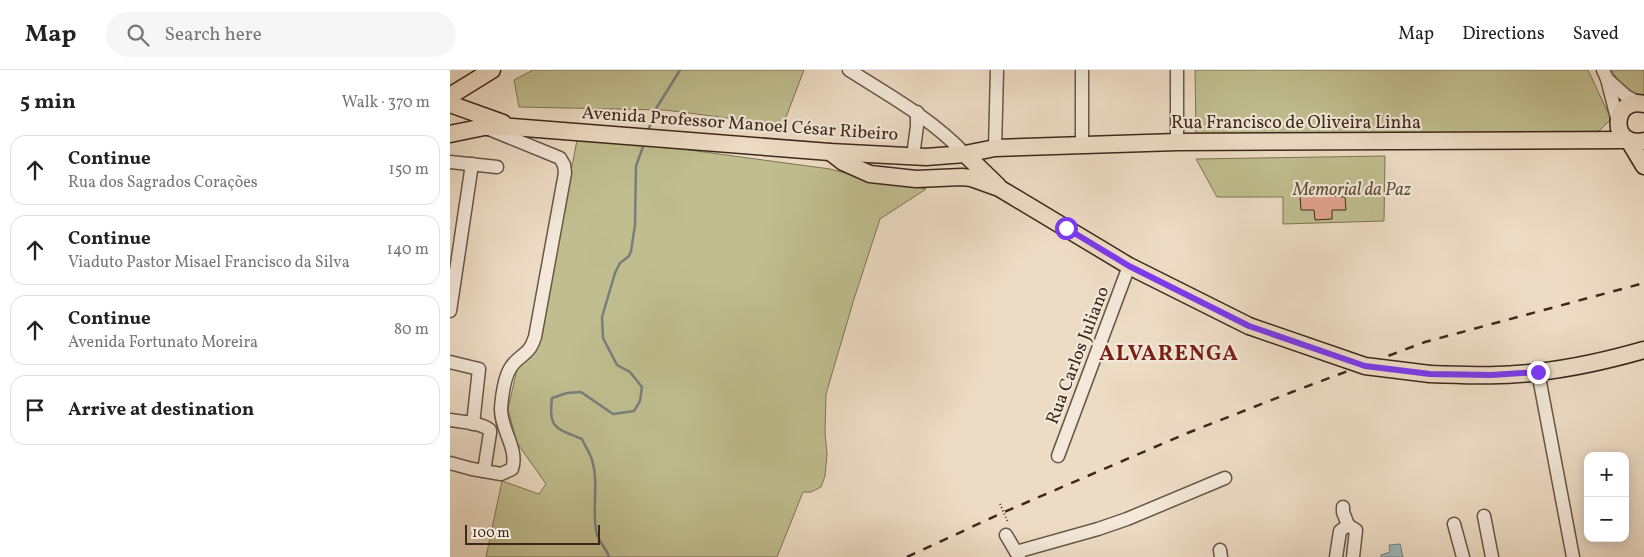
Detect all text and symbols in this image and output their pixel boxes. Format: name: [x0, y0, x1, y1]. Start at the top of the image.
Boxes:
search box: [106, 12, 456, 57]
text: Map: [25, 18, 76, 52]
icon: search: [124, 21, 152, 49]
text: Search here: [164, 22, 262, 48]
text: Map: [1398, 22, 1434, 47]
text: Directions: [1462, 22, 1545, 47]
text: Saved: [1573, 22, 1619, 47]
text: 5 min: [20, 88, 76, 117]
text: Walk · 370 m: [342, 92, 430, 114]
street label: Avenida Professor Manoel César Ribeiro: [581, 101, 899, 148]
street label: Rua Francisco de Oliveira Linha: [1171, 111, 1421, 136]
text: Continue: [68, 146, 151, 172]
icon: ahead: [21, 156, 49, 184]
text: 150 m: [388, 159, 429, 181]
text: Rua dos Sagrados Corações: [68, 172, 258, 194]
park label: Memorial da Paz: [1292, 178, 1411, 203]
route start: [1055, 217, 1078, 240]
text: Continue: [68, 226, 151, 252]
icon: ahead: [21, 236, 49, 264]
text: 140 m: [387, 239, 429, 261]
text: Viaduto Pastor Misael Francisco da Silva: [68, 252, 350, 274]
street label: Rua Carlos Juliano: [1041, 283, 1116, 428]
text: Continue: [68, 306, 151, 332]
icon: ahead: [21, 316, 49, 344]
text: 80 m: [394, 319, 429, 341]
text: Avenida Fortunato Moreira: [68, 332, 258, 354]
district label: ALVARENGA: [1099, 339, 1239, 370]
route end: [1527, 361, 1550, 384]
icon: arrive: [21, 396, 49, 424]
text: Arrive at destination: [68, 397, 254, 423]
map controls: [1584, 452, 1629, 542]
button: +: [1584, 452, 1629, 497]
button: −: [1584, 497, 1629, 542]
scale bar: [465, 522, 600, 545]
text: 100 m: [472, 524, 510, 543]

